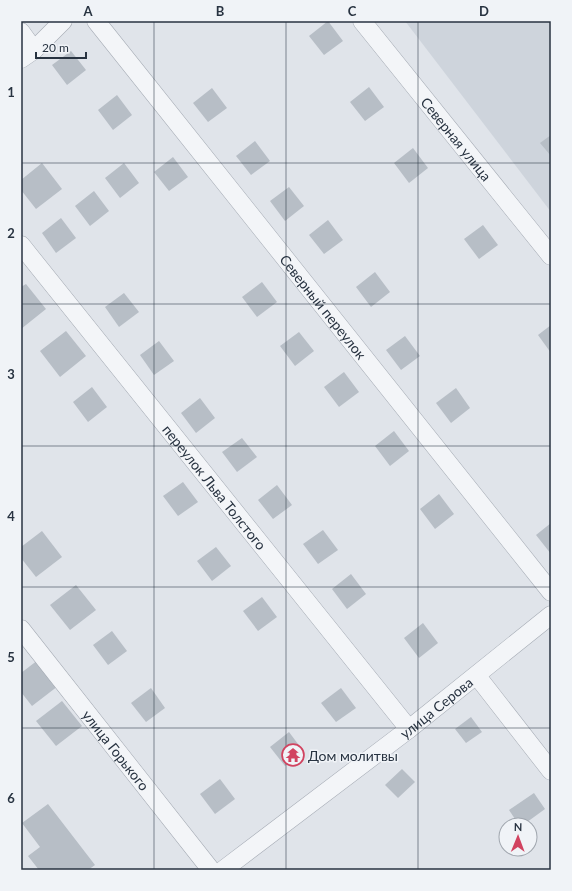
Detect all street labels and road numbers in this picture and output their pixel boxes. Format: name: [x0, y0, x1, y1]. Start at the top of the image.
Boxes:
street label: Северная улица: [418, 93, 495, 184]
street label: Северный переулок: [277, 251, 371, 363]
street label: переулок Льва Толстого: [160, 421, 270, 553]
street label: улица Серова: [396, 673, 476, 742]
street label: улица Горького: [79, 706, 153, 794]

